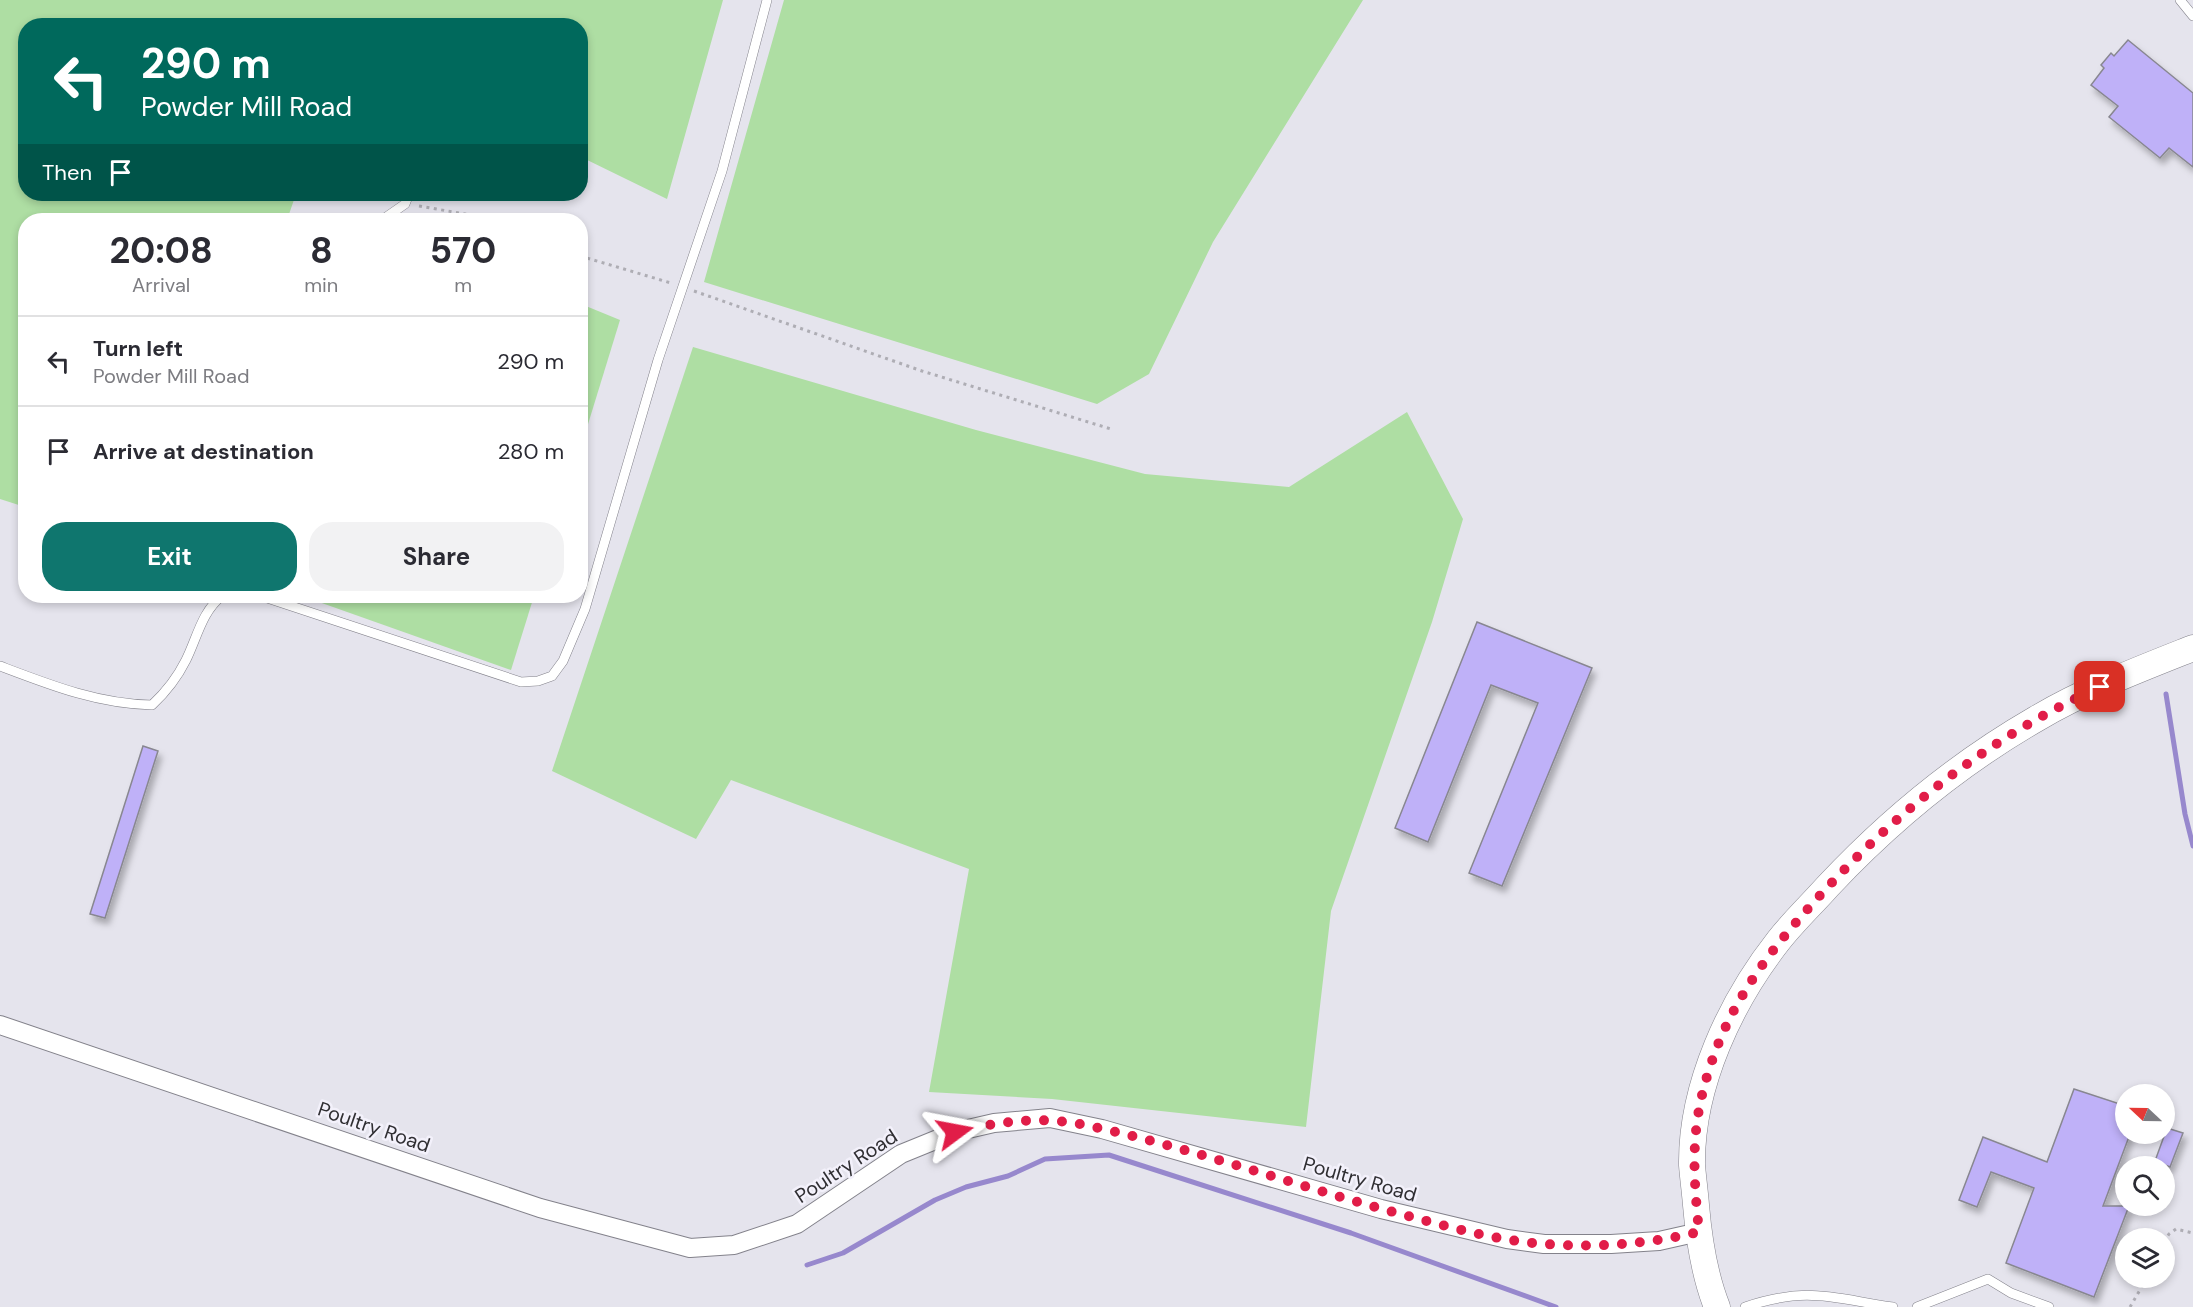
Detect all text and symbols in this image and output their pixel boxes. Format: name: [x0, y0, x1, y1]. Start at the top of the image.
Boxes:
text: 290 m: [141, 36, 271, 91]
icon: left: [42, 42, 120, 120]
text: Powder Mill Road: [141, 89, 352, 124]
icon: arrive: [104, 156, 137, 189]
text: Then: [42, 158, 92, 187]
text: 20:08: [110, 227, 213, 274]
text: 8: [310, 227, 333, 274]
text: 570: [430, 227, 496, 274]
text: Arrival: [132, 272, 190, 298]
text: min: [304, 272, 338, 298]
text: m: [454, 272, 472, 298]
text: Turn left: [93, 334, 183, 363]
icon: left: [42, 345, 75, 378]
text: 290 m: [497, 347, 564, 376]
text: Powder Mill Road: [93, 363, 249, 389]
icon: arrive: [42, 435, 75, 468]
text: Arrive at destination: [93, 437, 314, 466]
text: 280 m: [498, 437, 564, 466]
button: Exit: [42, 522, 297, 591]
button: Share: [309, 522, 564, 591]
pin: [2074, 661, 2125, 712]
icon: arrive: [2083, 670, 2116, 703]
north arrow: [2115, 1084, 2175, 1144]
map controls: [2115, 1084, 2175, 1288]
street label: Poultry Road: [314, 1096, 434, 1158]
position arrow: [923, 1100, 987, 1164]
street label: Poultry Road: [790, 1123, 902, 1209]
street label: Poultry Road: [1300, 1150, 1420, 1208]
button: search: [2115, 1156, 2175, 1216]
button: layers: [2115, 1228, 2175, 1288]

